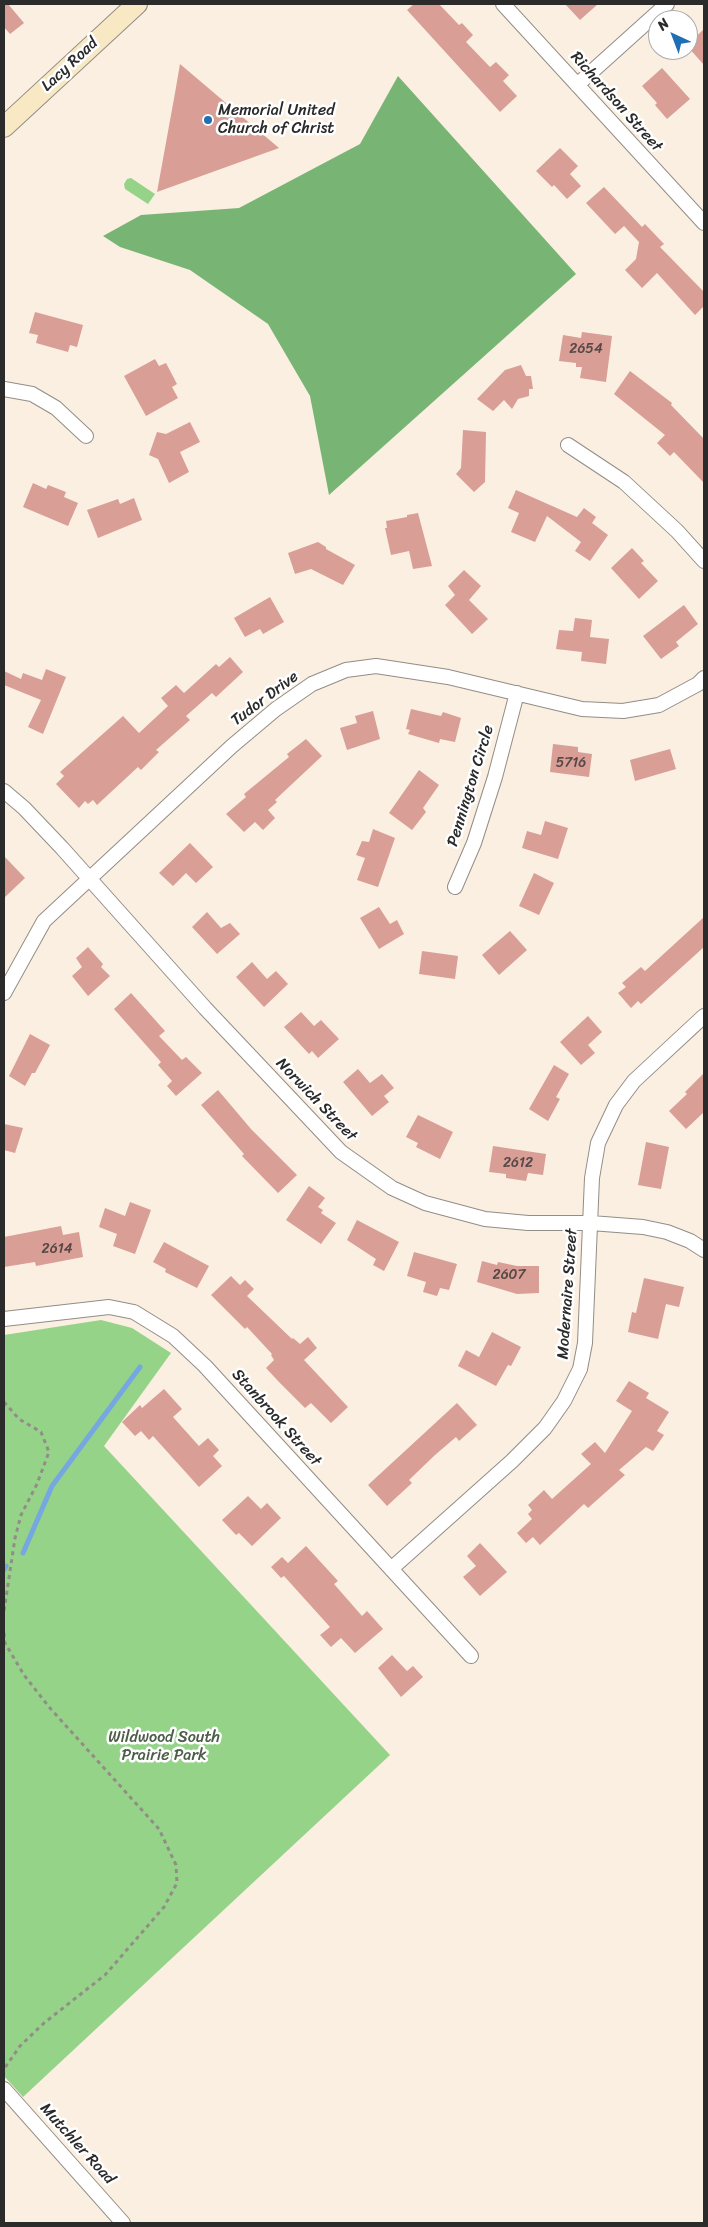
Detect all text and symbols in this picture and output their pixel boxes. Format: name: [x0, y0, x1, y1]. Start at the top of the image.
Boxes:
north arrow: [648, 10, 698, 60]
text: N: [651, 12, 675, 37]
street label: Lacy Road: [38, 34, 102, 96]
street label: Richardson Street: [566, 48, 666, 156]
place label: Memorial United Church of Christ: [218, 101, 335, 139]
marker: Memorial United Church of Christ: [202, 114, 214, 126]
house number: 2654: [569, 341, 603, 357]
street label: Tudor Drive: [227, 667, 303, 731]
street label: Pennington Circle: [443, 723, 499, 849]
house number: 5716: [556, 755, 586, 771]
street label: Norwich Street: [271, 1054, 361, 1146]
house number: 2612: [503, 1155, 533, 1171]
street label: Modernaire Street: [554, 1228, 582, 1360]
house number: 2614: [42, 1241, 72, 1257]
house number: 2607: [493, 1267, 525, 1283]
street label: Stanbrook Street: [227, 1366, 325, 1470]
park label: Wildwood South Prairie Park: [108, 1728, 220, 1766]
street label: Mutchler Road: [35, 2099, 119, 2189]

